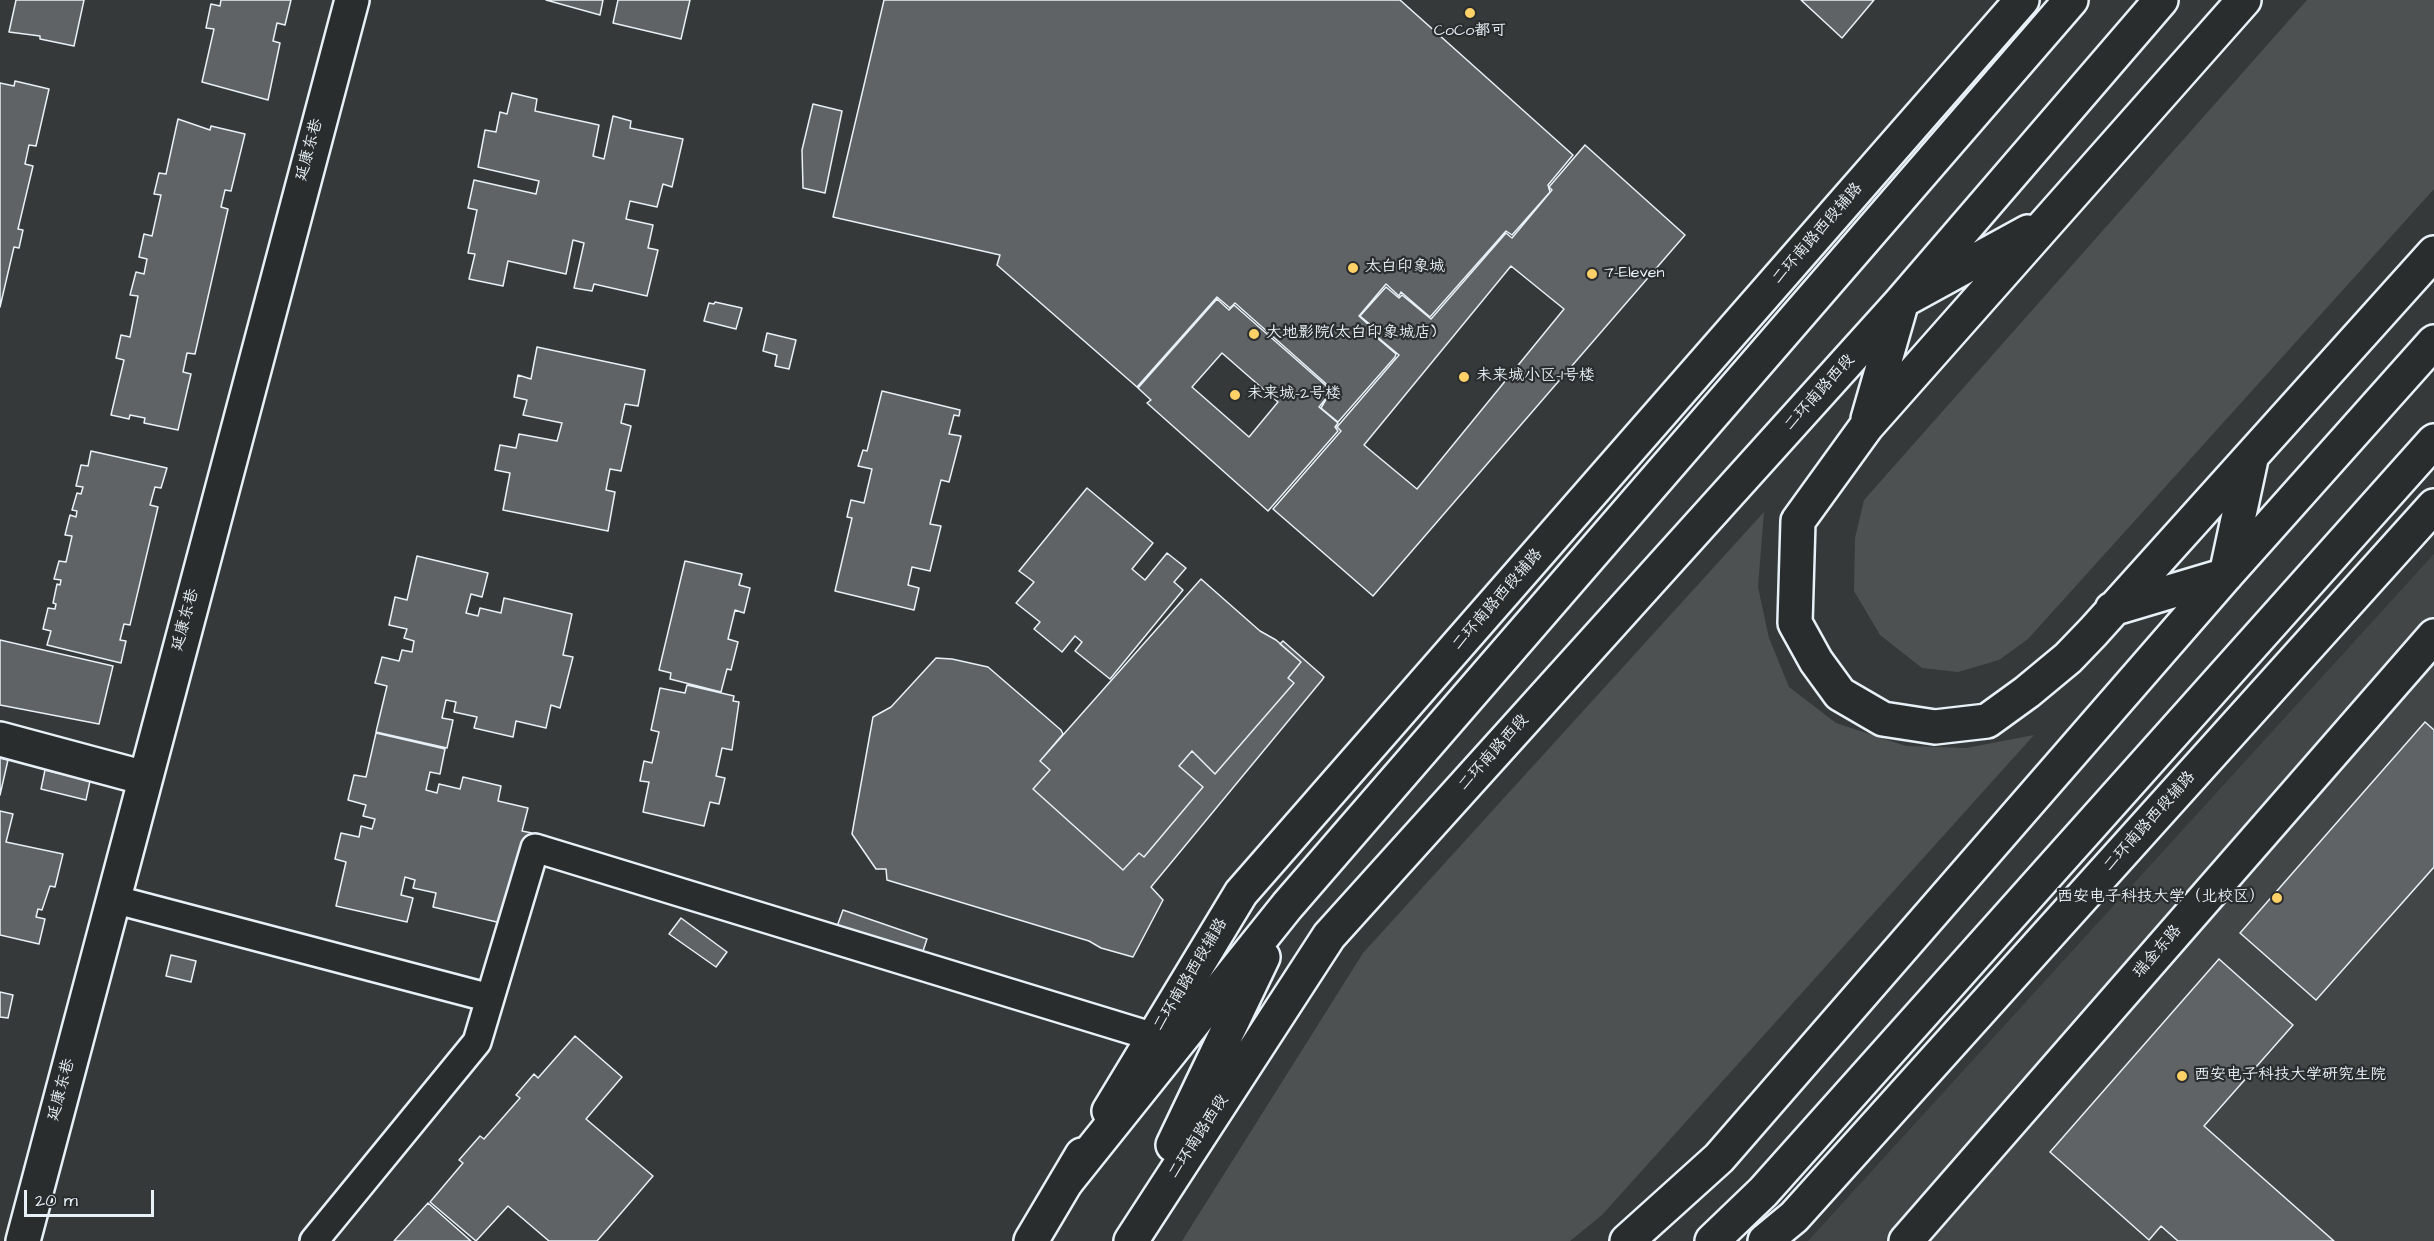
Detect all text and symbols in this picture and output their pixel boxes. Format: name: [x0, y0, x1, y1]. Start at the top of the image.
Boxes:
marker: CoCo都可: [1463, 6, 1477, 20]
place label: CoCo都可: [1434, 22, 1506, 42]
street label: 延康东巷: [292, 117, 328, 183]
street label: 二环南路西段辅路: [1769, 179, 1867, 289]
place label: 太白印象城: [1365, 258, 1445, 278]
marker: 太白印象城: [1346, 261, 1360, 275]
place label: 7-Eleven: [1604, 264, 1664, 284]
marker: 7-Eleven: [1585, 267, 1599, 281]
place label: 大地影院(太白印象城店): [1266, 324, 1436, 344]
marker: 大地影院(太白印象城店): [1247, 327, 1261, 341]
street label: 二环南路西段: [1781, 351, 1859, 435]
place label: 未来城小区-1号楼: [1476, 367, 1595, 387]
marker: 未来城小区-1号楼: [1457, 370, 1471, 384]
place label: 未来城-2号楼: [1247, 385, 1341, 405]
marker: 未来城-2号楼: [1228, 388, 1242, 402]
street label: 二环南路西段辅路: [1449, 545, 1547, 655]
street label: 延康东巷: [168, 587, 204, 653]
street label: 二环南路西段: [1455, 711, 1533, 795]
street label: 二环南路西段辅路: [2100, 768, 2200, 876]
place label: 西安电子科技大学（北校区）: [2057, 888, 2265, 908]
marker: 西安电子科技大学（北校区）: [2270, 891, 2284, 905]
street label: 二环南路西段辅路: [1150, 915, 1232, 1035]
street label: 瑞金东路: [2130, 922, 2186, 982]
street label: 延康东巷: [44, 1057, 80, 1123]
place label: 西安电子科技大学研究生院: [2194, 1066, 2386, 1086]
marker: 西安电子科技大学研究生院: [2175, 1069, 2189, 1083]
street label: 二环南路西段: [1165, 1092, 1233, 1182]
scale bar: [27, 1178, 158, 1216]
text: 20 m: [35, 1188, 78, 1213]

